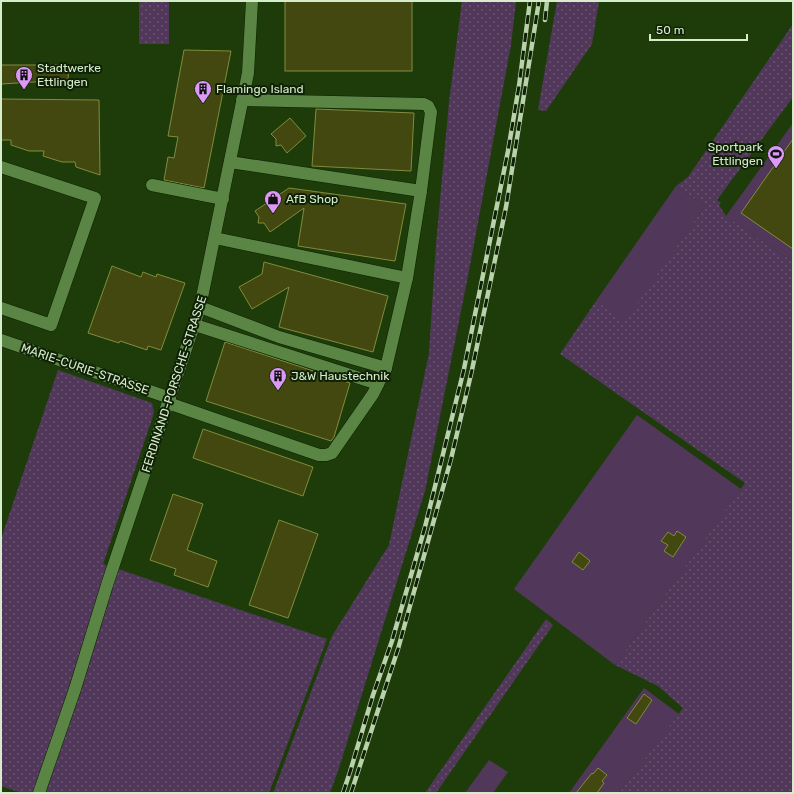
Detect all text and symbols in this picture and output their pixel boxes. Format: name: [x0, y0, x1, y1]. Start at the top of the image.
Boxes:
scale bar: [650, 16, 747, 42]
text: 50 m: [656, 23, 684, 37]
place label: Stadtwerke Ettlingen: [37, 61, 101, 89]
building icon: Stadtwerke Ettlingen: [14, 65, 34, 90]
building icon: Flamingo Island: [193, 79, 213, 104]
place label: Flamingo Island: [216, 82, 304, 96]
place label: Sportpark Ettlingen: [708, 140, 764, 168]
sports icon: Sportpark Ettlingen: [766, 144, 786, 169]
shop icon: AfB Shop: [263, 189, 283, 214]
place label: AfB Shop: [286, 192, 338, 206]
street label: FERDINAND-PORSCHE-STRASSE: [139, 294, 209, 474]
street label: MARIE-CURIE-STRASSE: [19, 341, 151, 397]
building icon: J&W Haustechnik: [268, 366, 288, 391]
place label: J&W Haustechnik: [291, 369, 390, 383]

